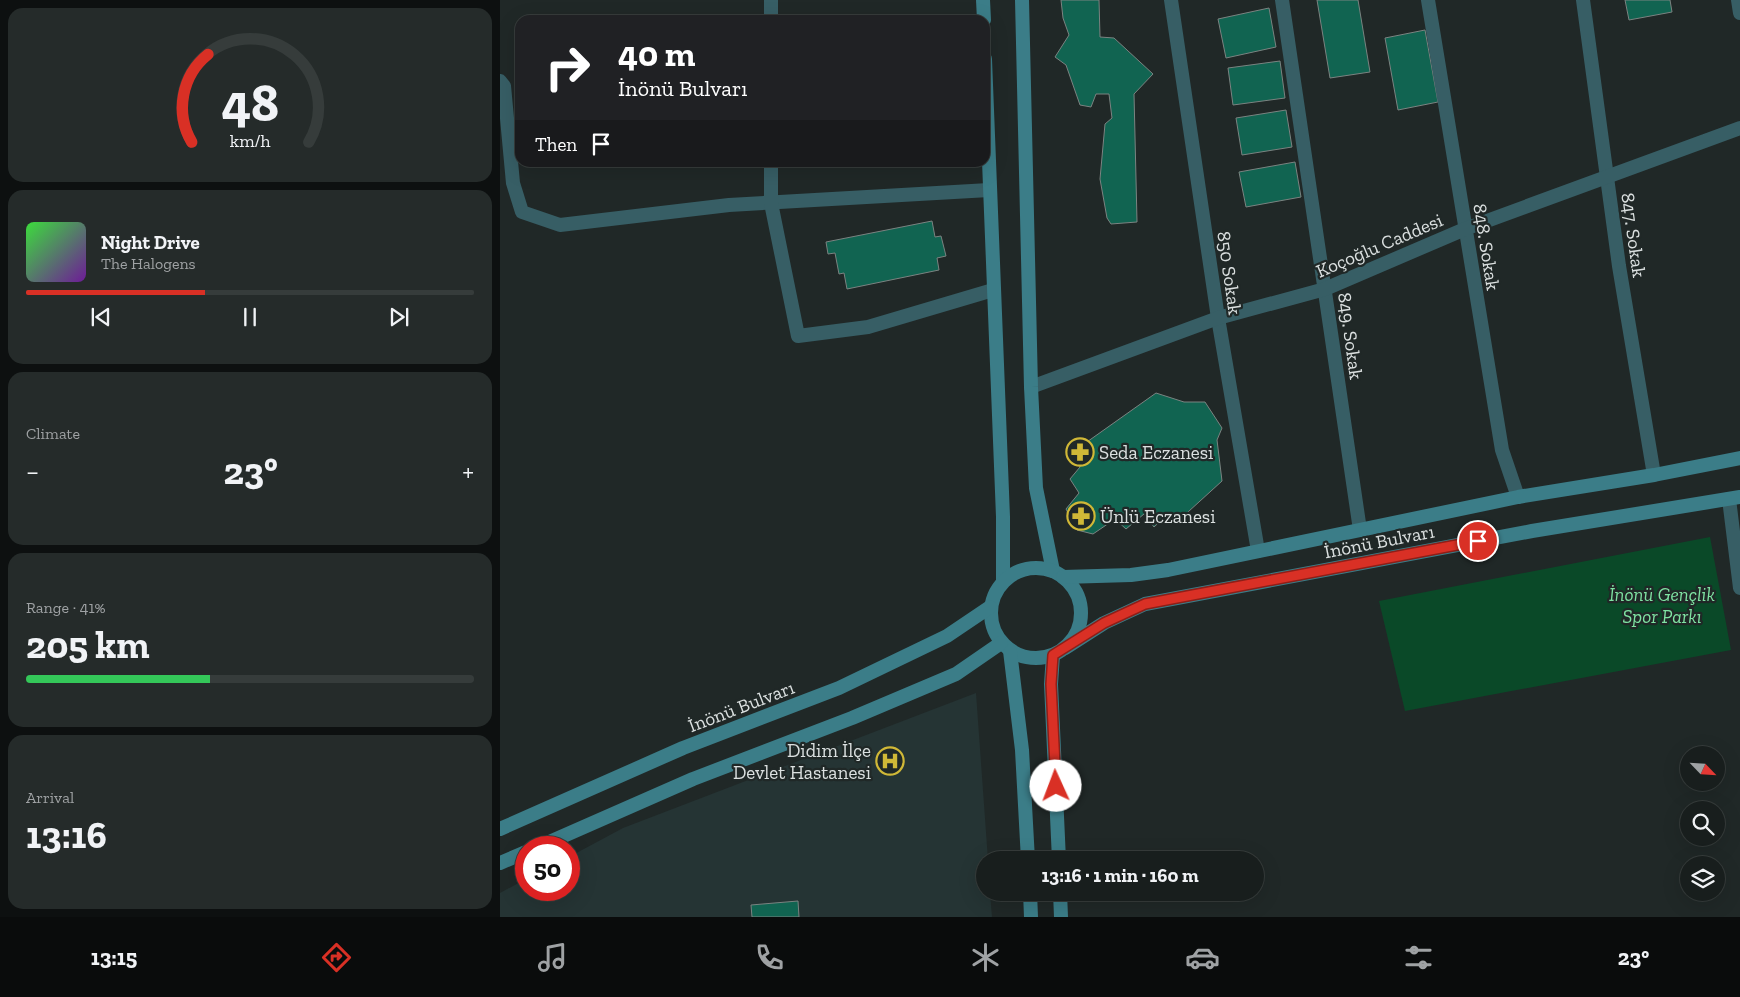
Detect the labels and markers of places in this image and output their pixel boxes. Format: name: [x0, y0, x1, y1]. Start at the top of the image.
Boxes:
pharmacy icon: Seda Eczanesi: [1065, 437, 1095, 467]
place label: Seda Eczanesi: [1099, 441, 1213, 464]
pharmacy icon: Ünlü Eczanesi: [1066, 501, 1096, 531]
place label: Ünlü Eczanesi: [1100, 505, 1216, 528]
pin: [1457, 520, 1499, 562]
place label: Didim İlçe Devlet Hastanesi: [733, 739, 871, 784]
hospital icon: Didim İlçe Devlet Hastanesi: [875, 746, 905, 776]

